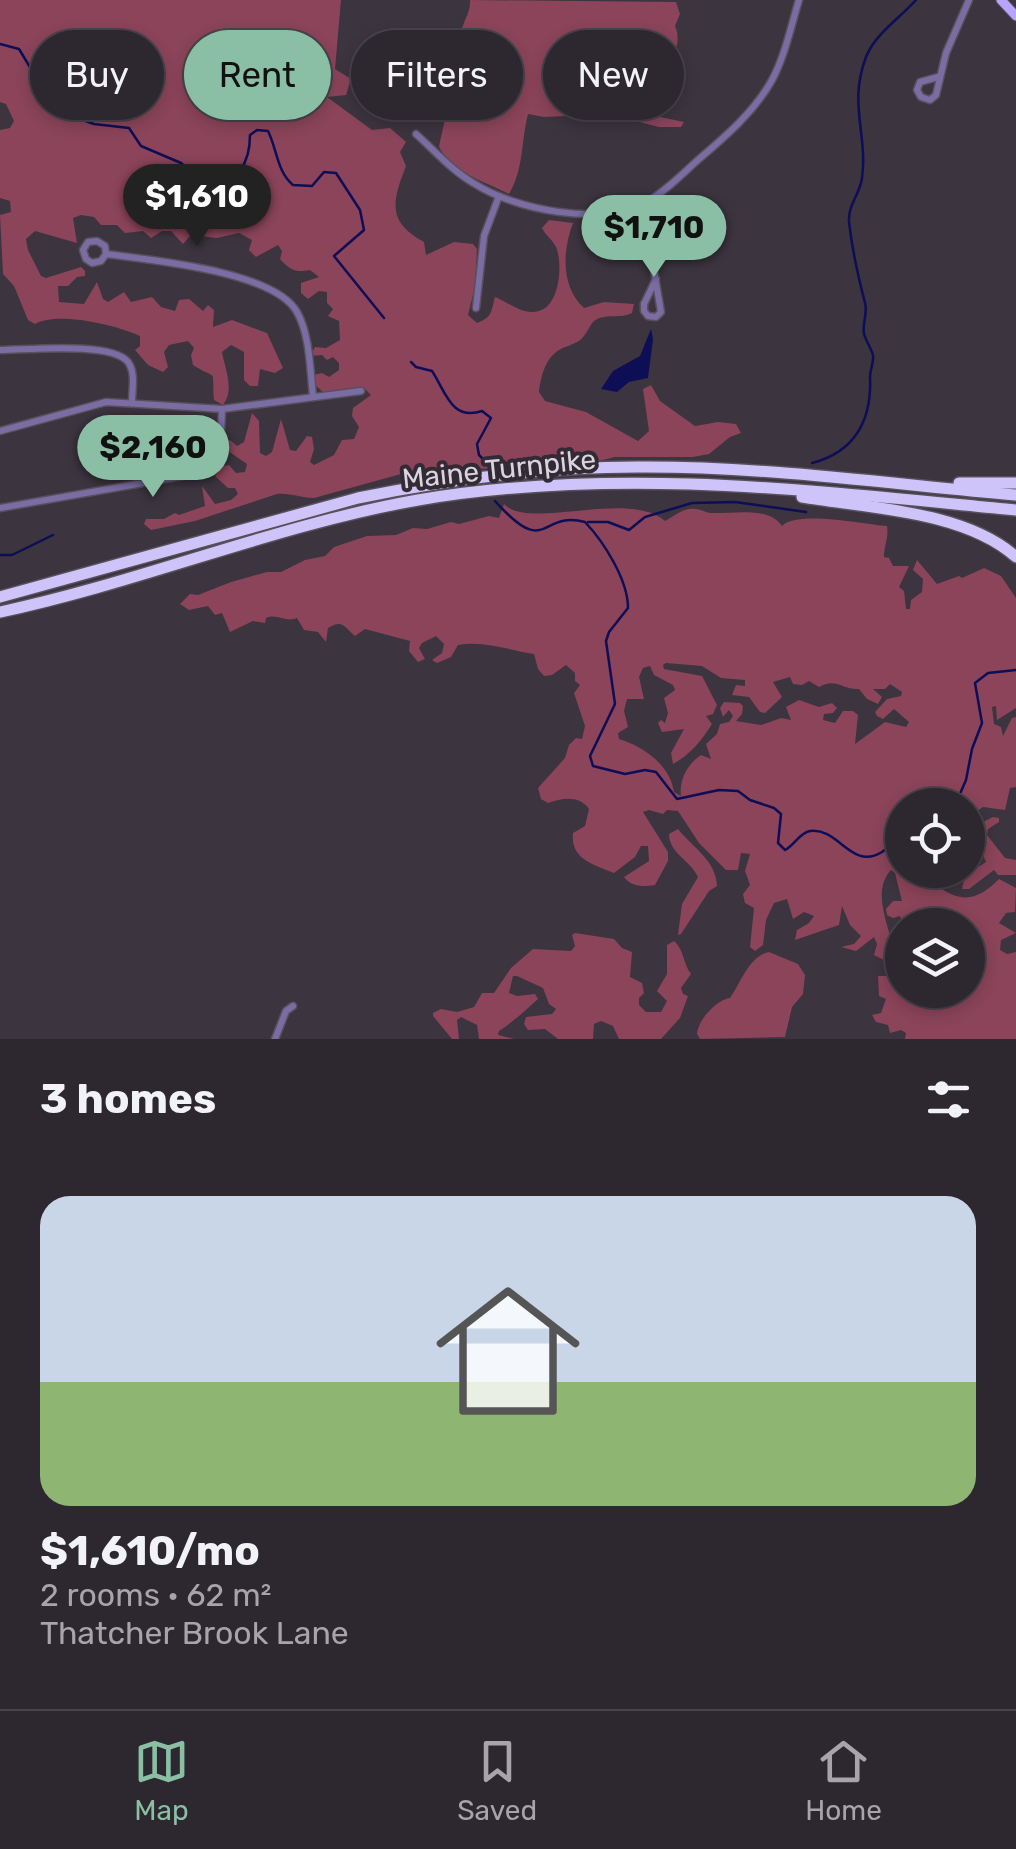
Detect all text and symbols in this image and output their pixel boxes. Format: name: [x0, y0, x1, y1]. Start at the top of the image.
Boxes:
chip: Buy: [30, 30, 164, 120]
chip: Rent: [184, 30, 331, 120]
chip: Filters: [351, 30, 523, 120]
chip: New: [543, 30, 684, 120]
pin: $1,610: [116, 164, 278, 249]
text: $1,610: [145, 177, 249, 215]
pin: $1,710: [573, 195, 735, 280]
text: $1,710: [603, 208, 705, 246]
pin: $2,160: [72, 415, 234, 500]
text: $2,160: [99, 428, 207, 466]
street label: Maine Turnpike: [400, 442, 598, 496]
map controls: [885, 788, 985, 1008]
button: locate: [885, 788, 985, 888]
button: layers: [885, 908, 985, 1008]
icon: filters: [921, 1072, 976, 1127]
text: 3 homes: [40, 1074, 216, 1124]
icon: home: [418, 1261, 598, 1441]
text: $1,610/mo: [40, 1526, 260, 1576]
text: 2 rooms · 62 m²: [40, 1576, 272, 1614]
text: Thatcher Brook Lane: [40, 1614, 349, 1652]
tab: Map: [134, 1734, 189, 1827]
tab: Saved: [457, 1734, 537, 1827]
tab: Home: [805, 1734, 882, 1827]

